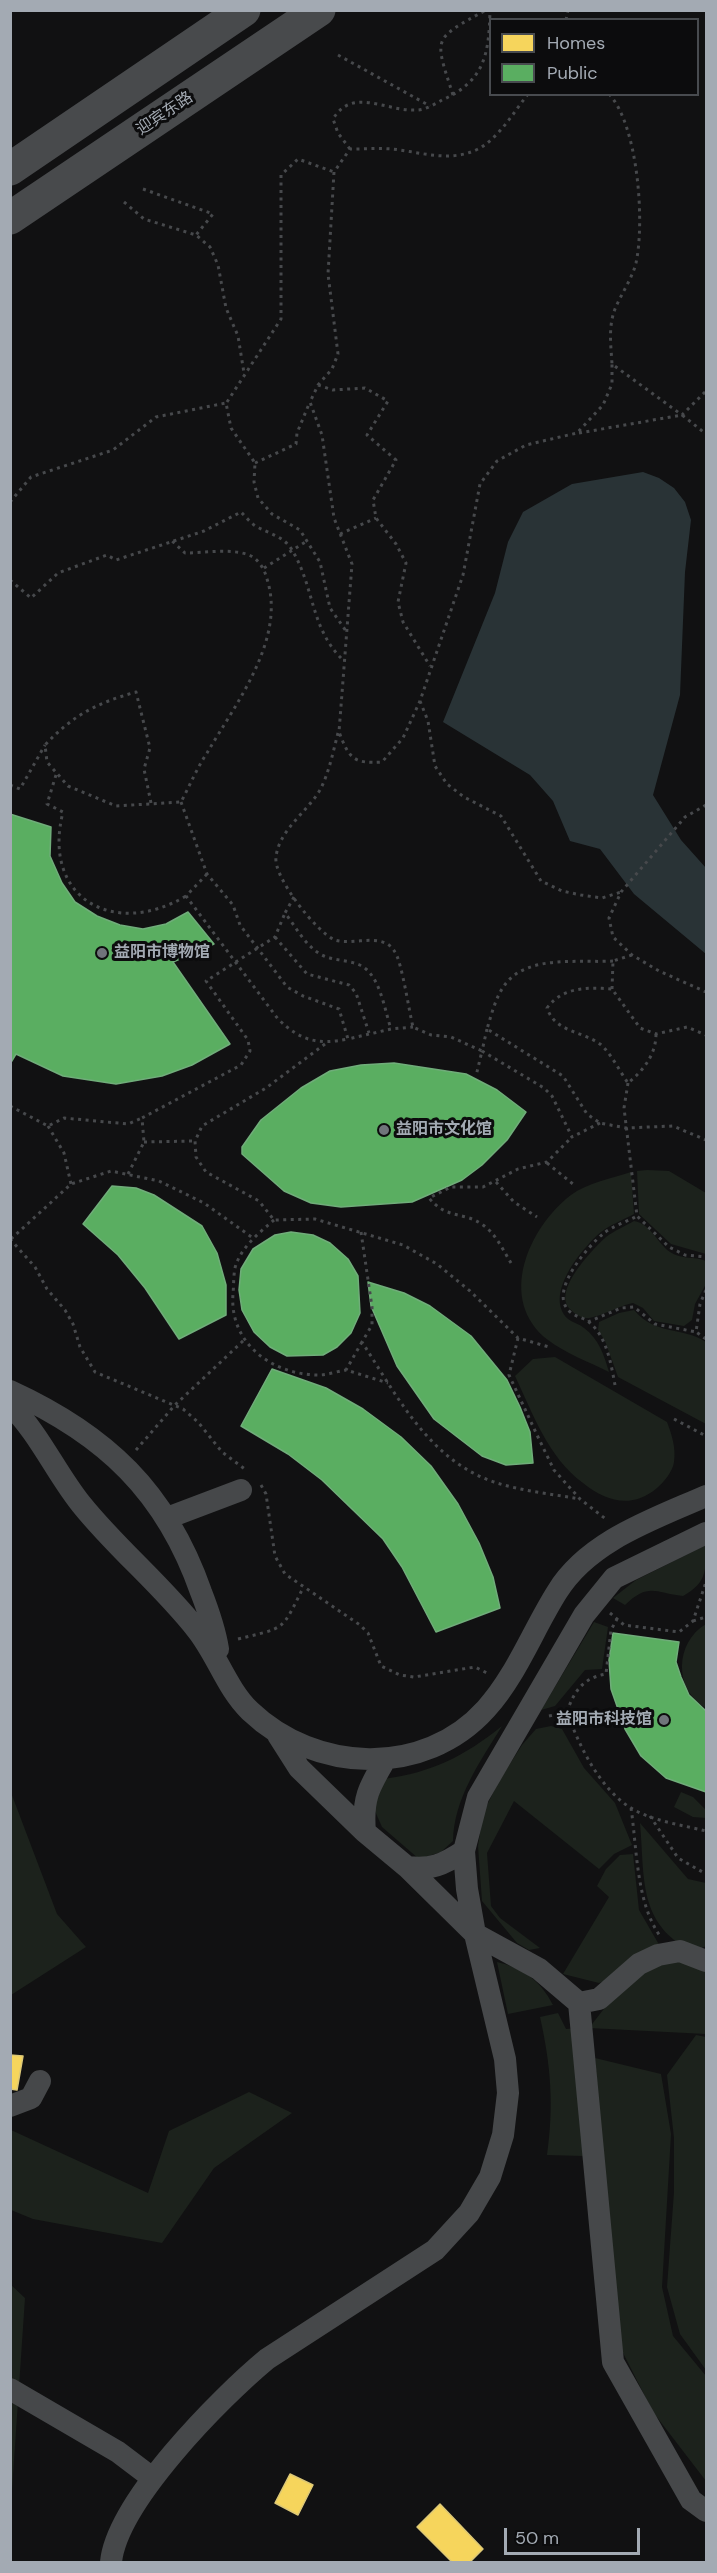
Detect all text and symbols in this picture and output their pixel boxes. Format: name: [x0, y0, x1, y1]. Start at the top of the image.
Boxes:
legend: [489, 18, 699, 96]
text: Homes: [547, 31, 605, 55]
text: Public: [547, 61, 598, 85]
street label: 迎宾东路: [133, 88, 197, 140]
place label: 益阳市博物馆: [114, 943, 210, 963]
marker: 益阳市博物馆: [95, 946, 109, 960]
place label: 益阳市文化馆: [396, 1120, 492, 1140]
marker: 益阳市文化馆: [377, 1123, 391, 1137]
place label: 益阳市科技馆: [556, 1710, 652, 1730]
marker: 益阳市科技馆: [657, 1713, 671, 1727]
scale bar: [507, 2516, 644, 2554]
text: 50 m: [515, 2526, 559, 2550]

